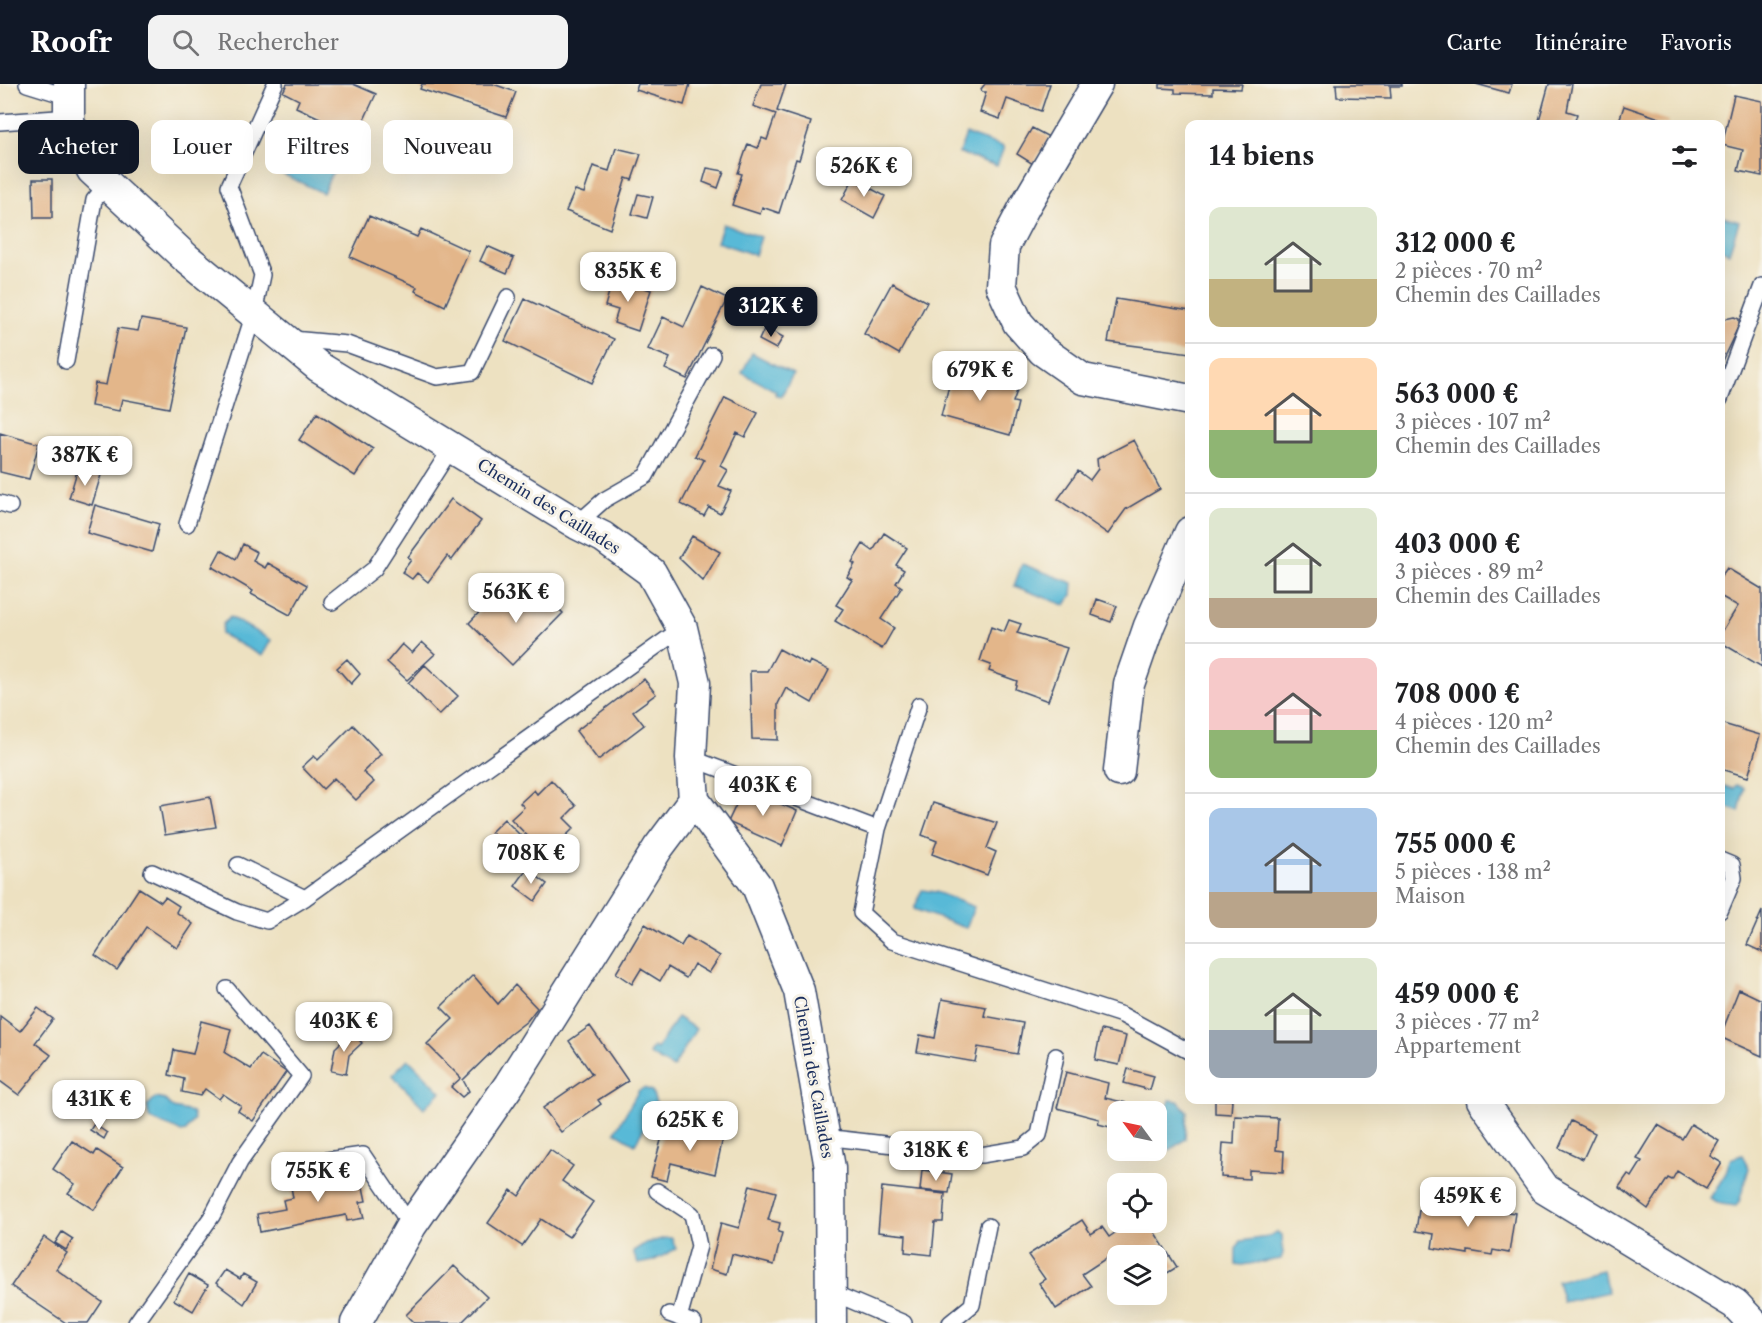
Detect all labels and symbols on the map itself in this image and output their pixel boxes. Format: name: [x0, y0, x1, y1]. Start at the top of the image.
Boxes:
pin: 526K €: [815, 147, 913, 198]
pin: 835K €: [579, 252, 677, 303]
pin: 312K €: [722, 287, 820, 338]
pin: 679K €: [931, 351, 1029, 402]
pin: 387K €: [36, 436, 134, 487]
street label: Chemin des Caillades: [474, 454, 624, 558]
pin: 563K €: [467, 573, 565, 624]
pin: 403K €: [714, 766, 812, 817]
pin: 708K €: [482, 834, 580, 885]
street label: Chemin des Caillades: [790, 994, 838, 1160]
pin: 403K €: [295, 1002, 393, 1053]
pin: 431K €: [50, 1080, 148, 1131]
pin: 625K €: [641, 1101, 739, 1152]
north arrow: [1107, 1101, 1167, 1161]
pin: 318K €: [887, 1131, 985, 1182]
pin: 755K €: [269, 1152, 367, 1203]
pin: 459K €: [1419, 1177, 1517, 1228]

